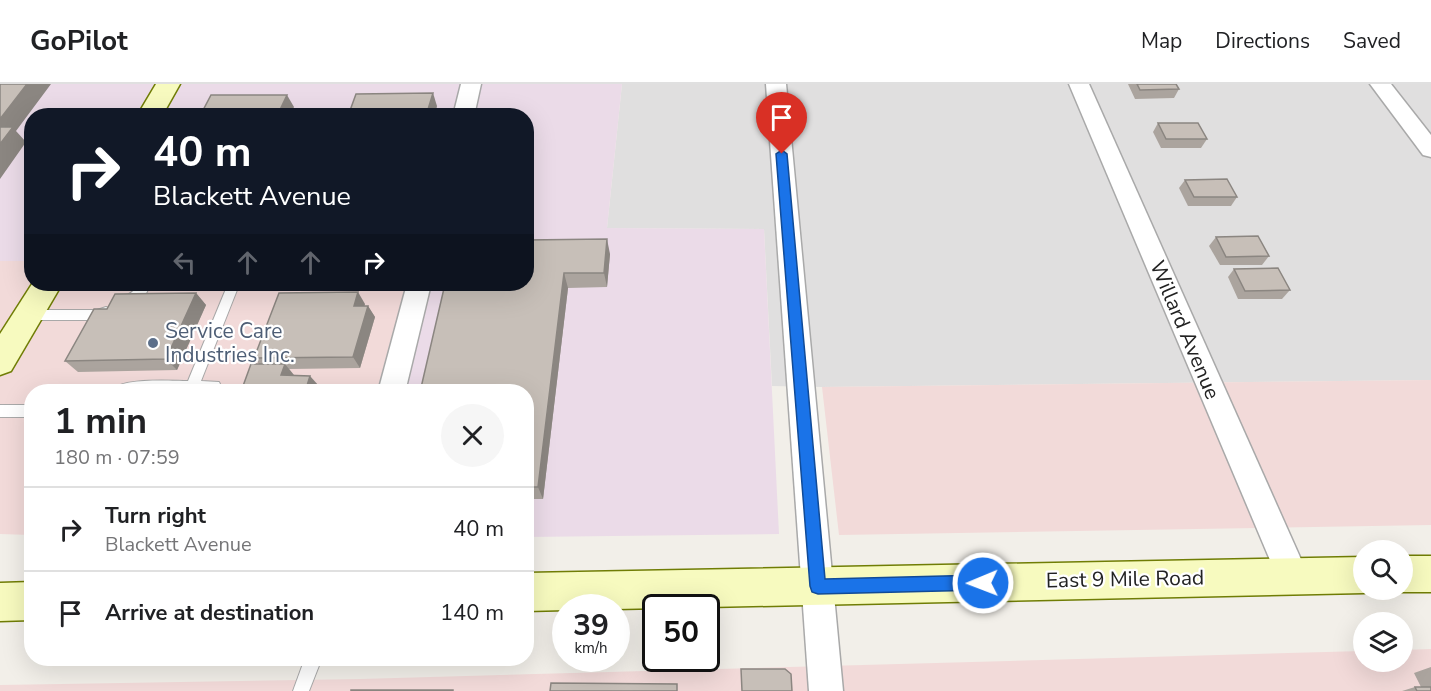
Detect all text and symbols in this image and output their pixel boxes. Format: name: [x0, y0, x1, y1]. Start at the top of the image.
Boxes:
text: GoPilot: [30, 22, 128, 60]
text: Map: [1141, 27, 1182, 55]
text: Directions: [1215, 27, 1310, 55]
text: Saved: [1343, 27, 1401, 55]
pin: [756, 92, 807, 154]
icon: arrive: [765, 101, 798, 134]
text: 40 m: [153, 124, 252, 181]
icon: right: [54, 132, 132, 210]
text: Blackett Avenue: [153, 178, 351, 215]
icon: left: [168, 246, 201, 279]
icon: ahead: [231, 246, 264, 279]
icon: ahead: [294, 246, 327, 279]
icon: right: [357, 246, 390, 279]
street label: Willard Avenue: [1143, 256, 1227, 404]
place label: Service Care Industries Inc.: [165, 317, 295, 369]
marker: Service Care Industries Inc.: [146, 336, 160, 350]
text: 1 min: [54, 397, 147, 446]
button: close: [441, 404, 504, 467]
text: 180 m · 07:59: [54, 444, 180, 471]
text: Turn right: [105, 501, 206, 531]
icon: right: [54, 513, 87, 546]
text: 40 m: [453, 514, 504, 544]
text: Blackett Avenue: [105, 531, 252, 558]
map controls: [1353, 540, 1413, 672]
button: search: [1353, 540, 1413, 600]
position arrow: [951, 551, 1015, 615]
street label: East 9 Mile Road: [1046, 564, 1204, 594]
speed limit sign: 50: [642, 594, 720, 672]
icon: arrive: [54, 597, 87, 630]
text: Arrive at destination: [105, 598, 314, 628]
text: 140 m: [440, 598, 504, 628]
text: 39: [573, 605, 609, 646]
button: layers: [1353, 612, 1413, 672]
text: km/h: [574, 638, 608, 658]

